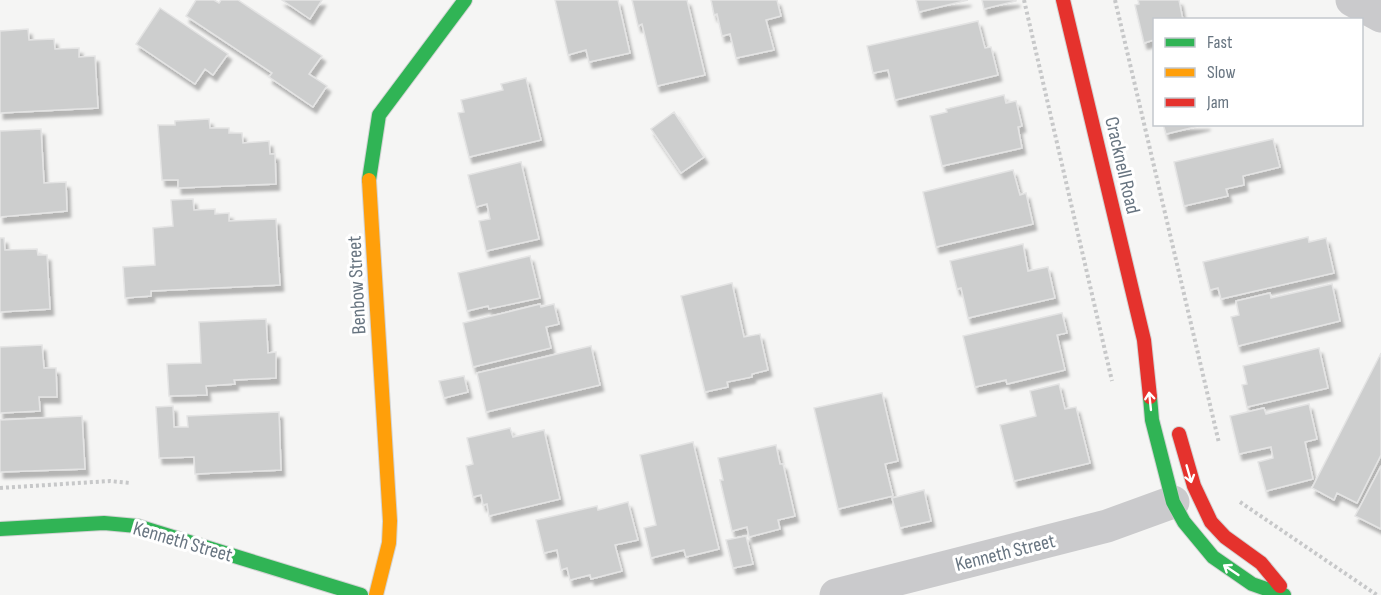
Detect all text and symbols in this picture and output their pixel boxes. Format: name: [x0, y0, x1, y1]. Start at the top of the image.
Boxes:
legend: [1153, 18, 1363, 126]
text: Fast: [1207, 32, 1233, 53]
text: Slow: [1207, 62, 1236, 83]
text: Jam: [1206, 92, 1229, 113]
street label: Cracknell Road: [1099, 114, 1145, 216]
street label: Benbow Street: [342, 235, 372, 335]
one-way arrow: [1145, 391, 1156, 411]
one-way arrow: [1184, 464, 1195, 483]
street label: Kenneth Street: [130, 516, 235, 568]
street label: Kenneth Street: [953, 529, 1058, 577]
one-way arrow: [1223, 564, 1240, 577]

